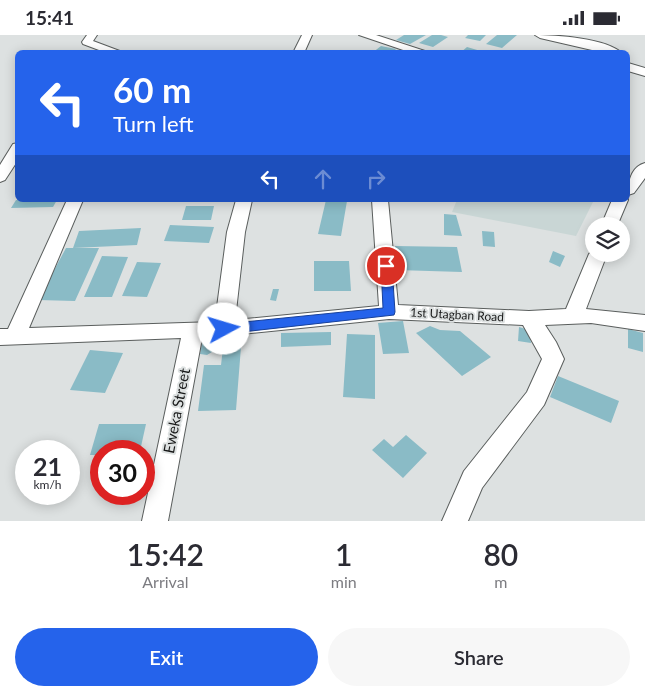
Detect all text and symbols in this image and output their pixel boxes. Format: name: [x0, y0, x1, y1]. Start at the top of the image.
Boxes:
text: 15:41: [25, 6, 74, 29]
text: 60 m: [113, 68, 191, 110]
icon: left: [30, 70, 95, 135]
text: Turn left: [113, 110, 194, 137]
icon: left: [256, 165, 284, 193]
icon: ahead: [309, 165, 337, 193]
icon: right: [362, 165, 390, 193]
map controls: [585, 217, 630, 262]
button: layers: [585, 217, 630, 262]
pin: [365, 245, 407, 287]
icon: arrive: [372, 252, 400, 280]
position arrow: [197, 302, 249, 354]
street label: 1st Utagban Road: [410, 305, 504, 324]
street label: Eweka Street: [159, 366, 193, 455]
speed limit sign: 30: [90, 440, 155, 505]
text: 21: [33, 451, 62, 481]
text: km/h: [33, 477, 62, 492]
text: 15:42: [127, 536, 204, 572]
text: 1: [335, 536, 352, 572]
text: 80: [483, 536, 518, 572]
text: Arrival: [142, 572, 188, 591]
text: min: [331, 572, 357, 591]
text: m: [494, 572, 507, 591]
button: Exit: [15, 628, 318, 686]
button: Share: [328, 628, 630, 686]

